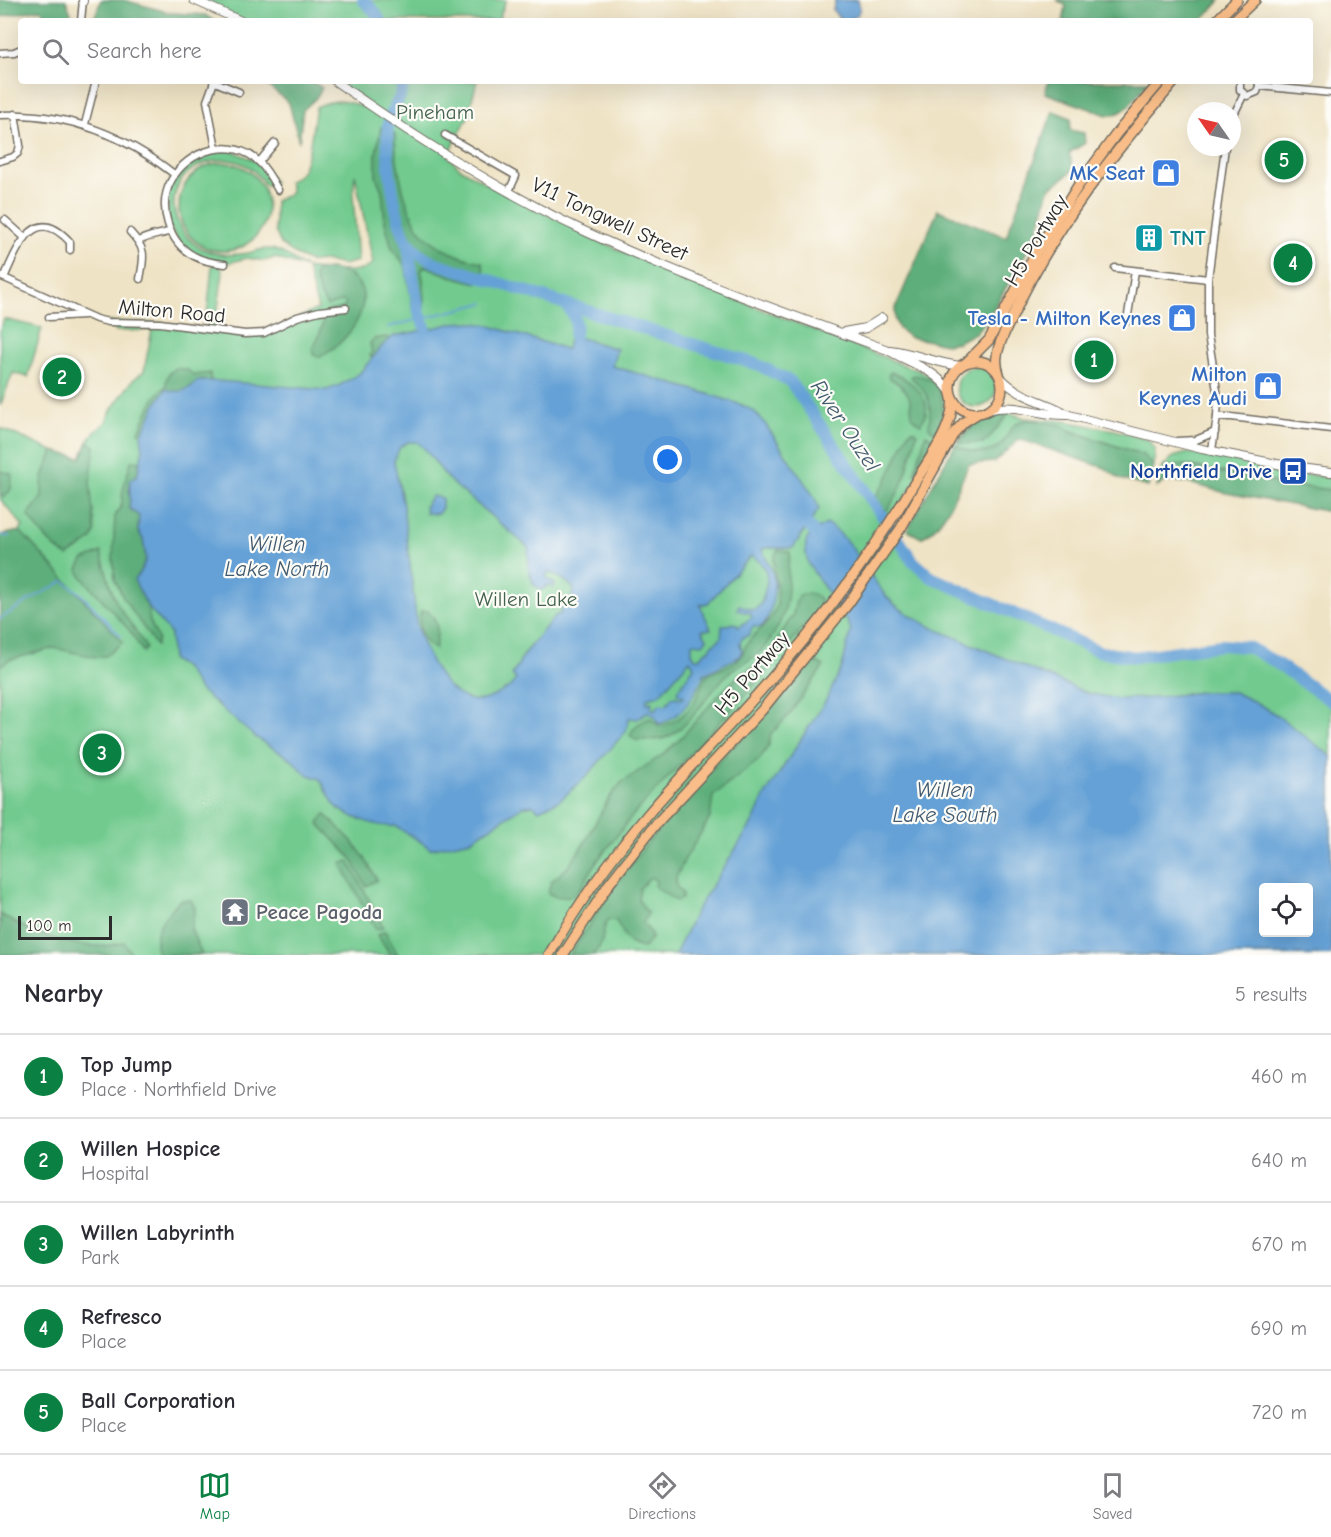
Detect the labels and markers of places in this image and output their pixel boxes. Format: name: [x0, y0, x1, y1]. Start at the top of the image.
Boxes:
pin: 5: [1264, 138, 1304, 182]
shop icon: MK Seat: [1150, 157, 1182, 189]
place label: MK Seat: [1069, 161, 1146, 185]
building icon: TNT: [1133, 222, 1165, 254]
place label: TNT: [1170, 226, 1206, 250]
pin: 4: [1274, 240, 1312, 286]
shop icon: Tesla - Milton Keynes: [1166, 302, 1198, 334]
place label: Tesla - Milton Keynes: [968, 306, 1161, 330]
pin: 1: [1074, 338, 1114, 382]
pin: 2: [42, 354, 82, 400]
place label: Milton Keynes Audi: [1139, 362, 1247, 410]
shop icon: Milton Keynes Audi: [1252, 370, 1284, 402]
bus stop icon: Northfield Drive: [1277, 455, 1309, 487]
place label: Northfield Drive: [1130, 459, 1272, 483]
pin: 3: [82, 730, 122, 776]
temple icon: Peace Pagoda: [219, 896, 251, 928]
place label: Peace Pagoda: [256, 900, 383, 924]

